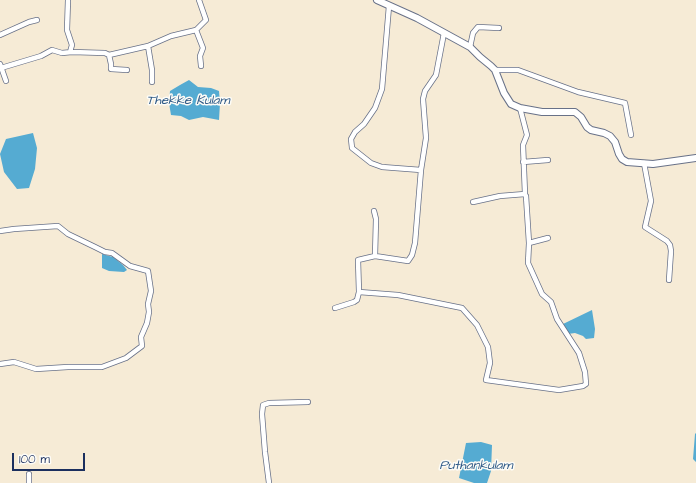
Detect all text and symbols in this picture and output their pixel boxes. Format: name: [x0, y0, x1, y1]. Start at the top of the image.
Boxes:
water label: Thekke Kulam: [146, 93, 230, 109]
scale bar: [14, 445, 87, 471]
text: 100 m: [19, 451, 50, 468]
water label: Puthankulam: [439, 458, 513, 474]

